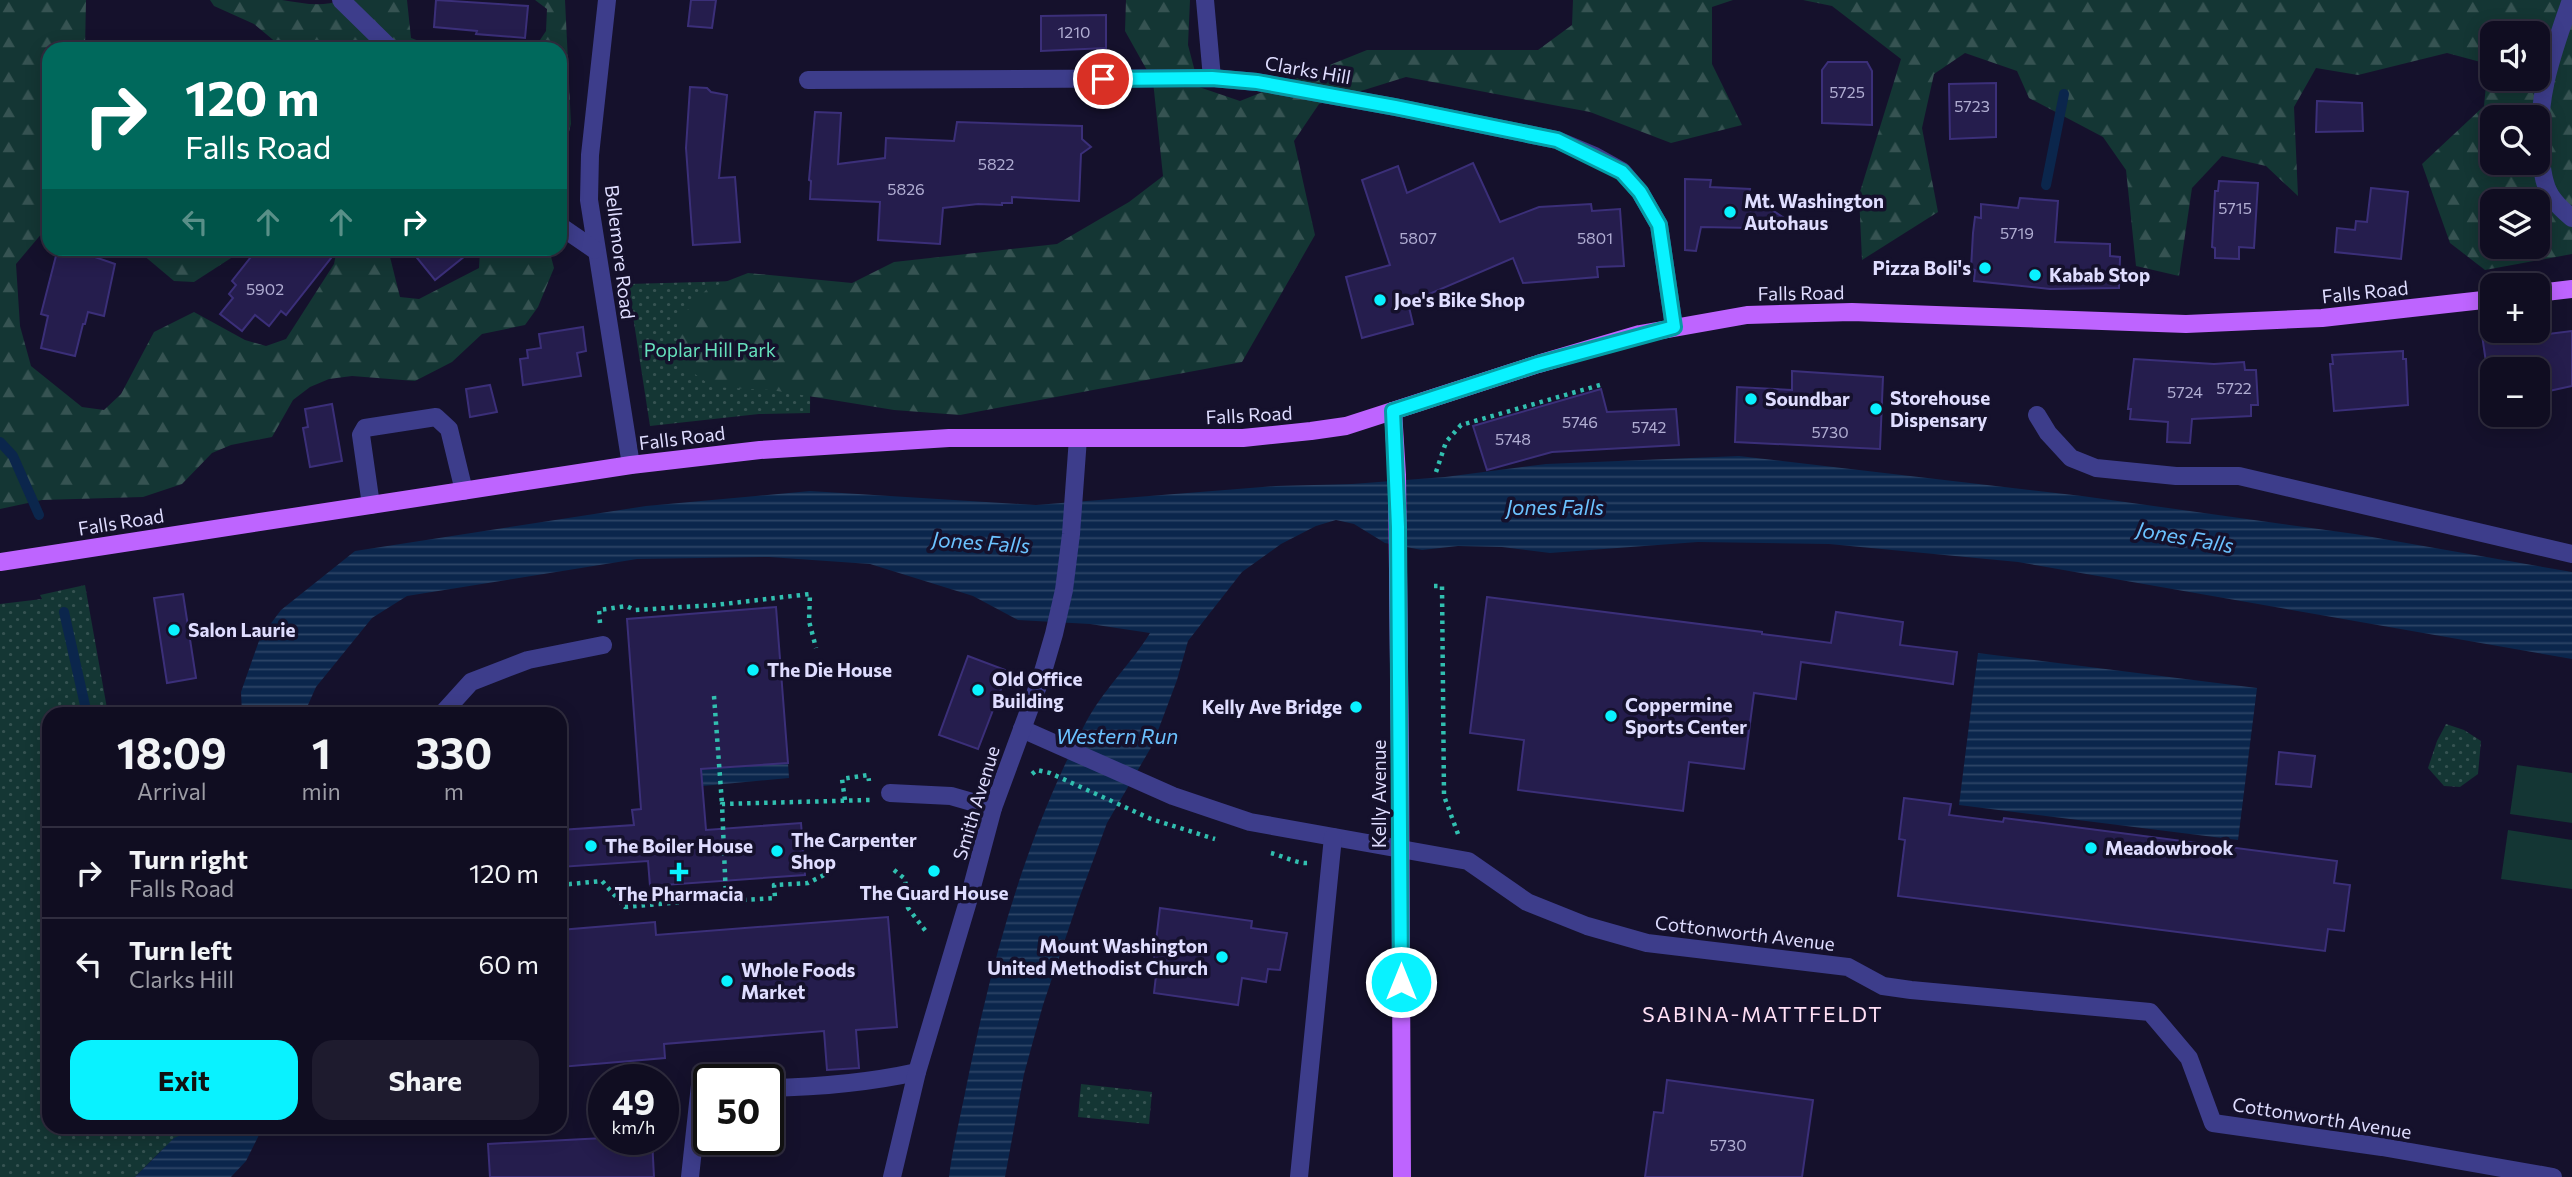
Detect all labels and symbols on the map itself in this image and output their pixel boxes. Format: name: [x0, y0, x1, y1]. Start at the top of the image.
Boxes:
house number: 1210: [1058, 22, 1091, 41]
pin: [1073, 49, 1133, 109]
street label: Clarks Hill: [1263, 51, 1353, 88]
house number: 5725: [1829, 82, 1865, 101]
house number: 5723: [1954, 96, 1990, 115]
house number: 5822: [978, 154, 1014, 173]
house number: 5826: [887, 179, 925, 198]
street label: Bellemore Road: [601, 183, 640, 320]
place label: Mt. Washington Autohaus: [1744, 189, 1884, 234]
house number: 5715: [2218, 198, 2252, 217]
marker: Mt. Washington Autohaus: [1722, 204, 1738, 220]
house number: 5719: [2000, 223, 2034, 242]
house number: 5807: [1399, 228, 1437, 247]
house number: 5801: [1577, 228, 1613, 247]
place label: Pizza Boli's: [1873, 256, 1971, 279]
marker: Pizza Boli's: [1977, 260, 1993, 276]
place label: Kabab Stop: [2049, 263, 2150, 286]
marker: Kabab Stop: [2027, 267, 2043, 283]
street label: Falls Road: [2321, 276, 2409, 307]
house number: 5902: [246, 279, 284, 298]
street label: Falls Road: [1757, 280, 1845, 305]
place label: Joe's Bike Shop: [1394, 288, 1525, 311]
marker: Joe's Bike Shop: [1372, 292, 1388, 308]
park label: Poplar Hill Park: [644, 338, 776, 361]
house number: 5722: [2216, 378, 2252, 397]
house number: 5724: [2167, 382, 2203, 401]
place label: Storehouse Dispensary: [1890, 386, 1990, 431]
place label: Soundbar: [1765, 387, 1850, 410]
marker: Soundbar: [1743, 391, 1759, 407]
street label: Falls Road: [1205, 401, 1293, 428]
marker: Storehouse Dispensary: [1868, 401, 1884, 417]
house number: 5746: [1562, 412, 1598, 431]
house number: 5742: [1632, 417, 1667, 436]
street label: Falls Road: [637, 421, 726, 454]
house number: 5730: [1811, 422, 1849, 441]
house number: 5748: [1495, 429, 1531, 448]
water label: Jones Falls: [1504, 494, 1604, 519]
street label: Falls Road: [76, 503, 166, 540]
water label: Jones Falls: [2133, 515, 2236, 557]
water label: Jones Falls: [929, 525, 1031, 557]
place label: Salon Laurie: [188, 618, 296, 641]
marker: Salon Laurie: [166, 622, 182, 638]
place label: The Die House: [767, 658, 892, 681]
marker: The Die House: [745, 662, 761, 678]
place label: Old Office Building: [992, 667, 1082, 712]
marker: Old Office Building: [970, 682, 986, 698]
place label: Coppermine Sports Center: [1625, 693, 1747, 738]
place label: Kelly Ave Bridge: [1202, 695, 1342, 718]
marker: Kelly Ave Bridge: [1348, 699, 1364, 715]
marker: Coppermine Sports Center: [1603, 708, 1619, 724]
water label: Western Run: [1056, 723, 1178, 748]
street label: Kelly Avenue: [1367, 740, 1390, 848]
street label: Smith Avenue: [947, 743, 1004, 863]
place label: The Carpenter Shop: [791, 828, 917, 873]
place label: The Boiler House: [605, 834, 753, 857]
place label: Meadowbrook: [2105, 836, 2234, 859]
marker: The Boiler House: [583, 838, 599, 854]
marker: Meadowbrook: [2083, 840, 2099, 856]
marker: The Carpenter Shop: [769, 843, 785, 859]
marker: The Guard House: [926, 863, 942, 879]
marker: The Pharmacia: [671, 864, 687, 880]
place label: The Guard House: [859, 881, 1009, 904]
place label: The Pharmacia: [614, 882, 744, 905]
street label: Cottonworth Avenue: [1654, 910, 1836, 955]
place label: Mount Washington United Methodist Church: [987, 934, 1208, 979]
position arrow: [1364, 945, 1438, 1019]
marker: Mount Washington United Methodist Church: [1214, 949, 1230, 965]
place label: Whole Foods Market: [741, 958, 856, 1003]
marker: Whole Foods Market: [719, 973, 735, 989]
district label: SABINA-MATTFELDT: [1642, 1001, 1884, 1026]
speed limit sign: 50: [693, 1064, 784, 1155]
street label: Cottonworth Avenue: [2231, 1092, 2413, 1143]
house number: 5730: [1709, 1135, 1747, 1154]

